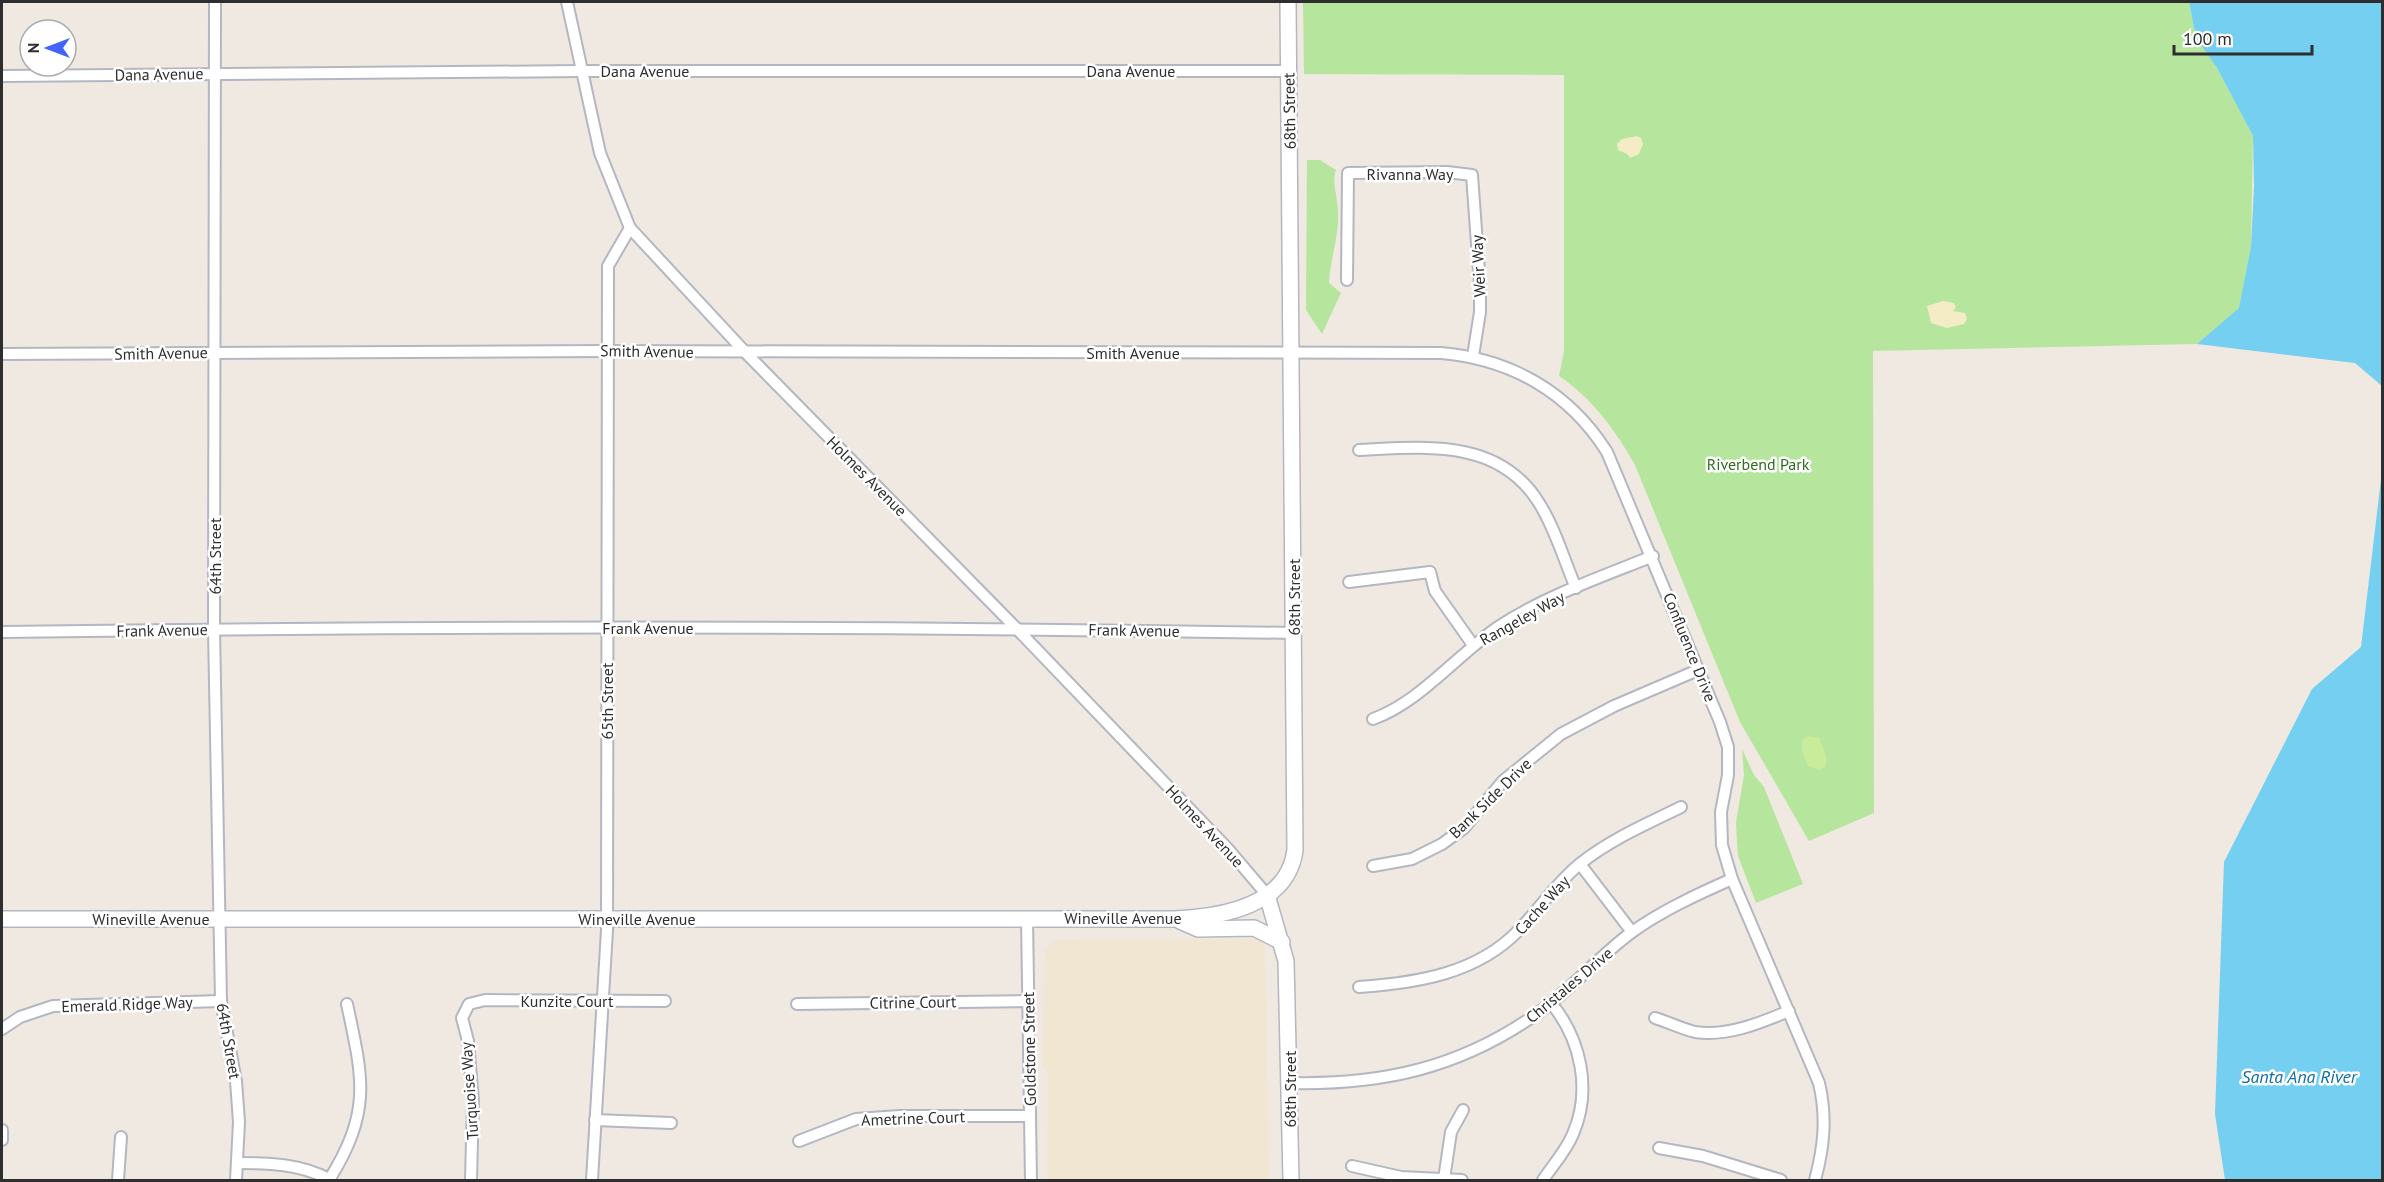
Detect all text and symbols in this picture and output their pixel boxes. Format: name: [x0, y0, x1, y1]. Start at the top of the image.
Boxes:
north arrow: [18, 18, 78, 78]
scale bar: [2174, 18, 2312, 56]
text: 100 m: [2183, 27, 2232, 50]
text: N: [23, 43, 43, 53]
street label: Dana Avenue: [601, 61, 689, 81]
street label: Dana Avenue: [1087, 61, 1175, 81]
street label: Dana Avenue: [114, 63, 204, 85]
street label: 68th Street: [1278, 72, 1300, 150]
street label: Rivanna Way: [1367, 164, 1454, 184]
street label: Weir Way: [1466, 234, 1490, 298]
street label: Smith Avenue: [600, 340, 694, 362]
street label: Smith Avenue: [114, 342, 208, 364]
street label: Smith Avenue: [1086, 343, 1180, 363]
street label: Holmes Avenue: [823, 432, 911, 520]
park label: Riverbend Park: [1707, 454, 1810, 474]
street label: 64th Street: [205, 517, 225, 594]
street label: 68th Street: [1284, 558, 1304, 635]
street label: Rangeley Way: [1476, 586, 1568, 650]
street label: Confluence Drive: [1659, 590, 1721, 704]
street label: Frank Avenue: [602, 618, 694, 638]
street label: Frank Avenue: [116, 619, 208, 641]
street label: Frank Avenue: [1088, 619, 1180, 641]
street label: 65th Street: [597, 662, 617, 739]
street label: Bank Side Drive: [1445, 754, 1535, 842]
street label: Holmes Avenue: [1162, 781, 1248, 871]
street label: Cache Way: [1510, 871, 1574, 939]
street label: Wineville Avenue: [1064, 908, 1182, 928]
street label: Wineville Avenue: [92, 909, 210, 929]
street label: Wineville Avenue: [578, 909, 696, 929]
street label: Christales Drive: [1521, 943, 1617, 1027]
street label: Kunzite Court: [521, 991, 614, 1011]
street label: Citrine Court: [869, 991, 957, 1013]
street label: Goldstone Street: [1018, 991, 1040, 1106]
street label: Emerald Ridge Way: [61, 992, 194, 1016]
street label: 64th Street: [212, 1001, 246, 1081]
street label: Turquoise Way: [456, 1041, 482, 1141]
street label: 68th Street: [1280, 1050, 1300, 1127]
water label: Santa Ana River: [2241, 1065, 2358, 1088]
street label: Ametrine Court: [861, 1106, 966, 1130]

